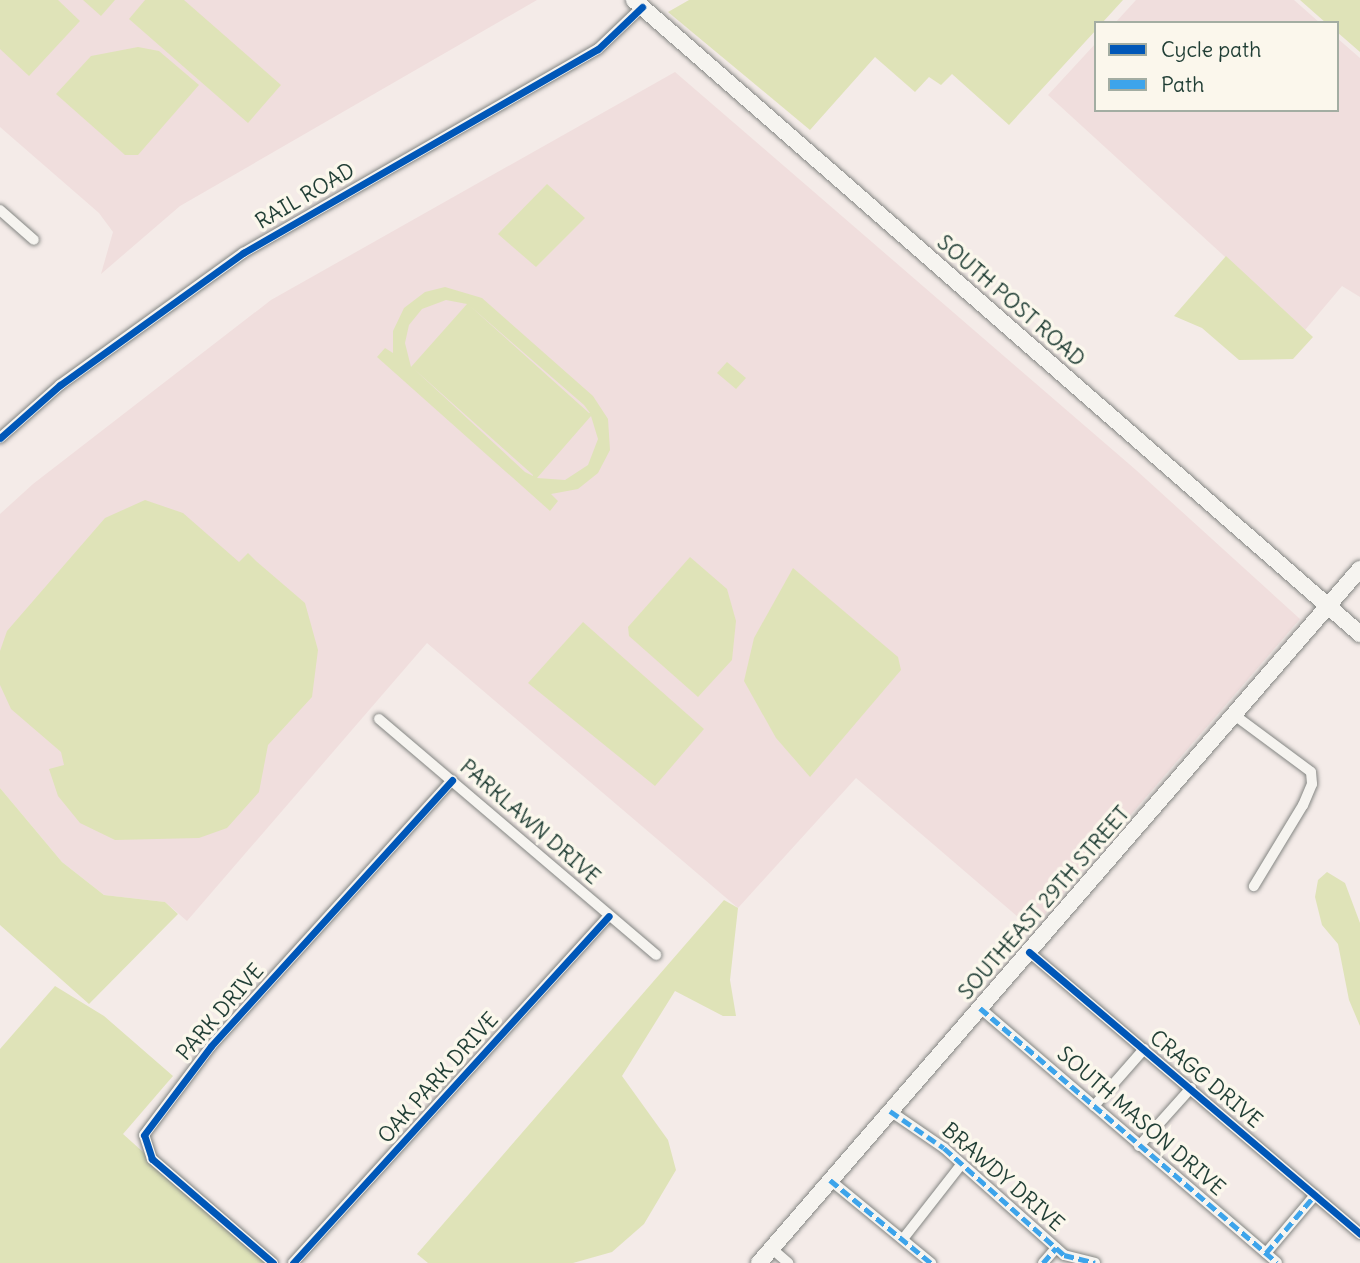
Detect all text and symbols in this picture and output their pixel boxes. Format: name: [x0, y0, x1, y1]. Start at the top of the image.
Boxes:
legend: [1094, 21, 1339, 112]
text: Cycle path: [1161, 36, 1261, 63]
text: Path: [1161, 71, 1204, 98]
street label: RAIL ROAD: [251, 158, 359, 234]
street label: SOUTH POST ROAD: [932, 230, 1090, 372]
street label: PARKLAWN DRIVE: [455, 754, 605, 890]
street label: SOUTHEAST 29TH STREET: [953, 801, 1135, 1005]
street label: PARK DRIVE: [171, 959, 269, 1065]
street label: OAK PARK DRIVE: [373, 1007, 503, 1149]
street label: CRAGG DRIVE: [1145, 1025, 1267, 1133]
street label: SOUTH MASON DRIVE: [1052, 1041, 1230, 1201]
street label: BRAWDY DRIVE: [937, 1117, 1069, 1237]

